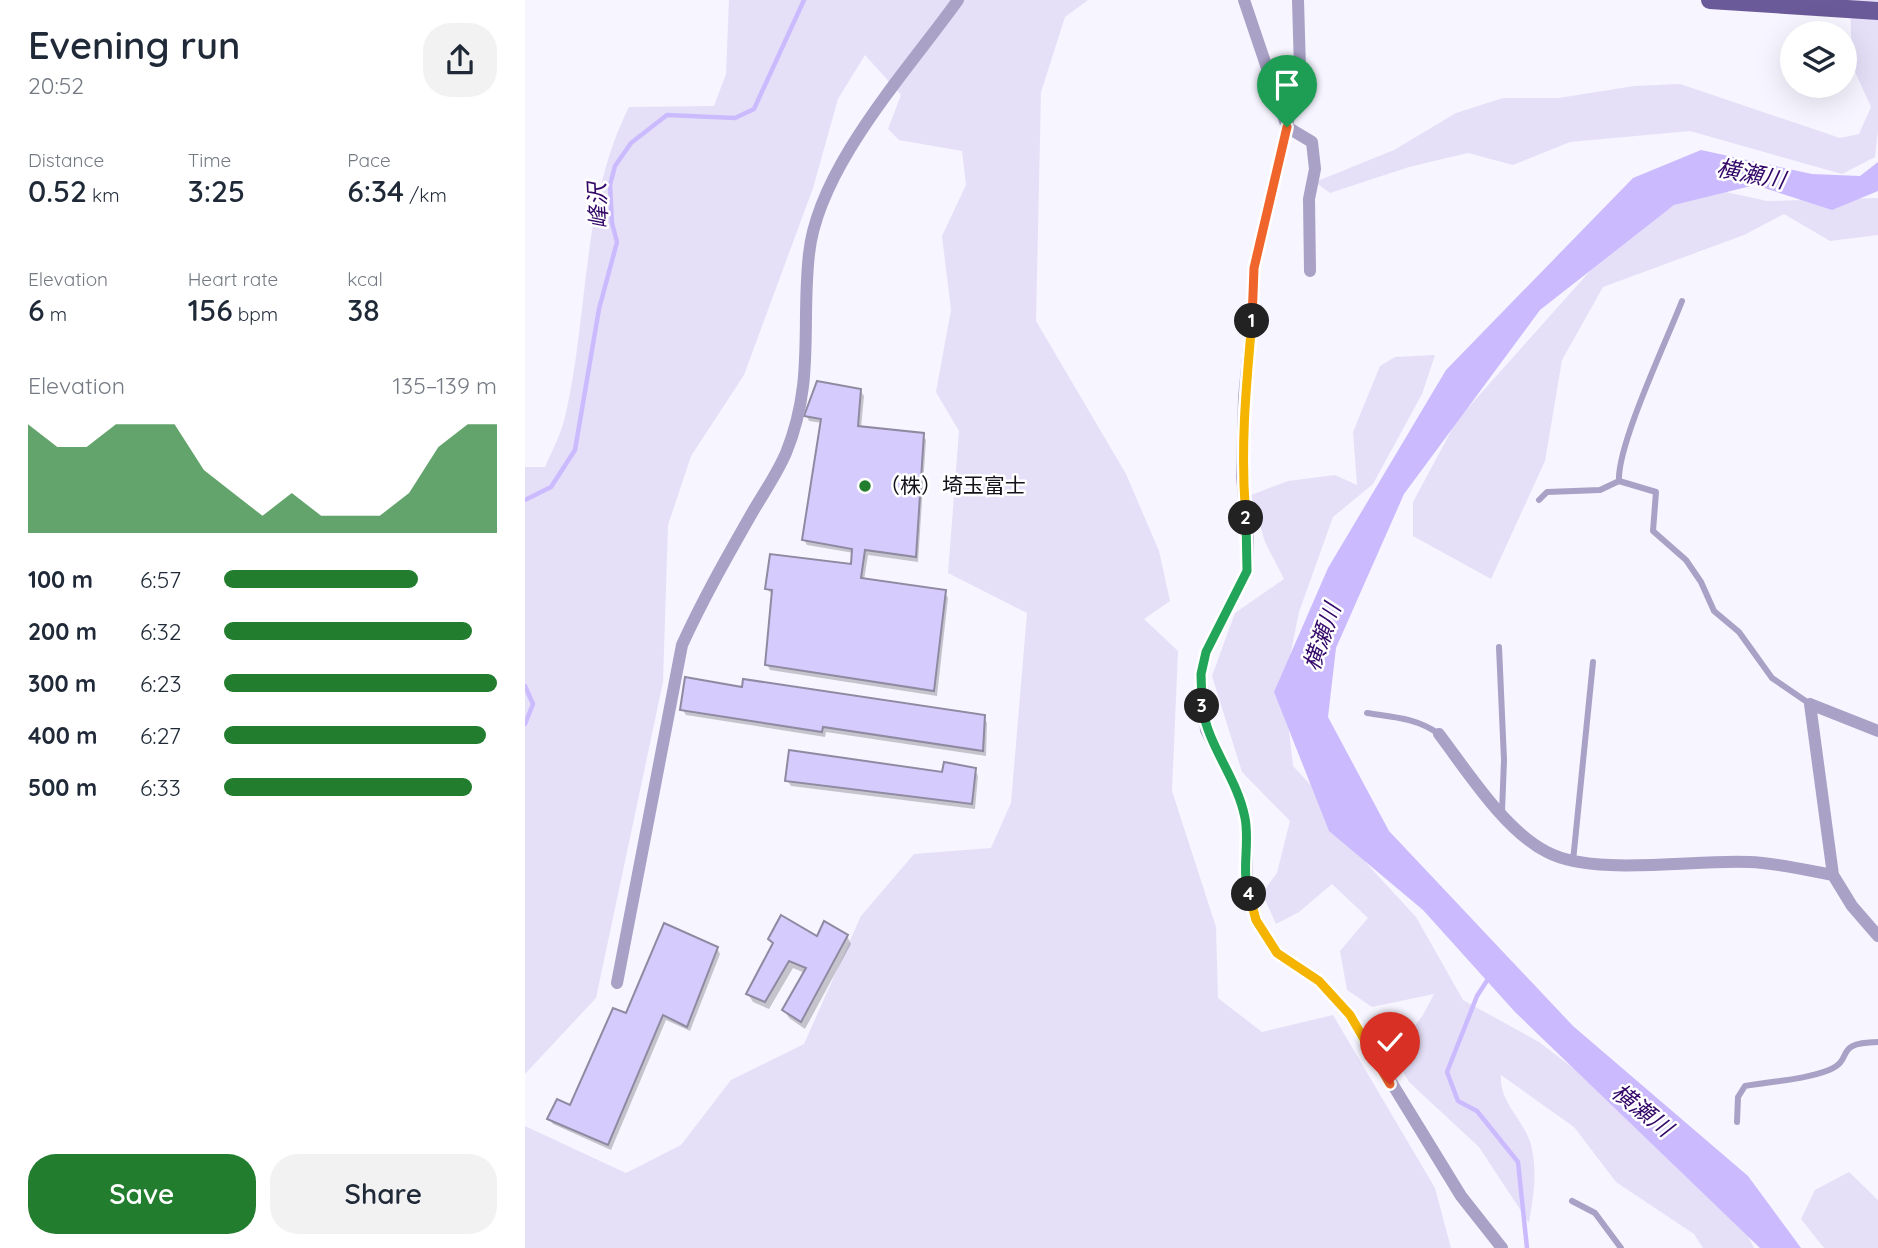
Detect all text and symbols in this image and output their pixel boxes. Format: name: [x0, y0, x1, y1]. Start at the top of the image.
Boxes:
text: Evening run: [28, 21, 241, 69]
map controls: [1780, 21, 1857, 98]
button: layers: [1780, 21, 1857, 98]
button: share: [423, 23, 497, 97]
pin: [1257, 55, 1317, 127]
icon: arrive: [1268, 66, 1306, 104]
text: 20:52: [28, 71, 84, 100]
text: Distance: [28, 148, 104, 172]
text: Time: [188, 148, 231, 172]
text: Pace: [347, 148, 391, 172]
water label: 横瀬川: [1714, 153, 1791, 195]
text: 0.52: [28, 172, 87, 210]
text: 3:25: [188, 172, 245, 210]
text: 6:34: [347, 172, 404, 210]
water label: 峰沢: [582, 179, 613, 230]
text: km: [87, 183, 120, 207]
text: /km: [404, 183, 447, 207]
text: Elevation: [28, 267, 108, 291]
text: Heart rate: [188, 267, 278, 291]
text: kcal: [347, 267, 383, 291]
text: 6: [28, 291, 44, 329]
text: 156: [188, 291, 233, 329]
text: 38: [347, 291, 380, 329]
text: m: [44, 302, 67, 326]
text: bpm: [233, 302, 278, 326]
pin: 1: [1235, 304, 1269, 338]
text: 1: [1248, 308, 1255, 332]
text: Elevation: [28, 371, 125, 400]
text: 135–139 m: [393, 371, 497, 400]
place label: （株）埼玉富士: [879, 472, 1026, 498]
marker: （株）埼玉富士: [857, 478, 873, 494]
pin: 2: [1229, 500, 1263, 536]
text: 2: [1240, 505, 1251, 529]
text: 100 m: [28, 565, 93, 594]
text: 6:57: [140, 565, 181, 594]
water label: 横瀬川: [1297, 597, 1347, 674]
text: 200 m: [28, 617, 97, 646]
text: 6:32: [140, 617, 181, 646]
text: 300 m: [28, 669, 96, 698]
text: 6:23: [140, 669, 181, 698]
pin: 3: [1185, 688, 1219, 724]
text: 3: [1196, 693, 1207, 717]
text: 400 m: [28, 721, 97, 750]
text: 6:27: [140, 721, 181, 750]
text: 500 m: [28, 773, 97, 802]
text: 6:33: [140, 773, 181, 802]
pin: 4: [1231, 876, 1267, 912]
text: 4: [1243, 881, 1254, 905]
pin: [1360, 1012, 1420, 1084]
icon: check: [1371, 1023, 1409, 1061]
water label: 横瀬川: [1606, 1077, 1681, 1144]
button: Save: [28, 1154, 256, 1234]
button: Share: [270, 1154, 497, 1234]

